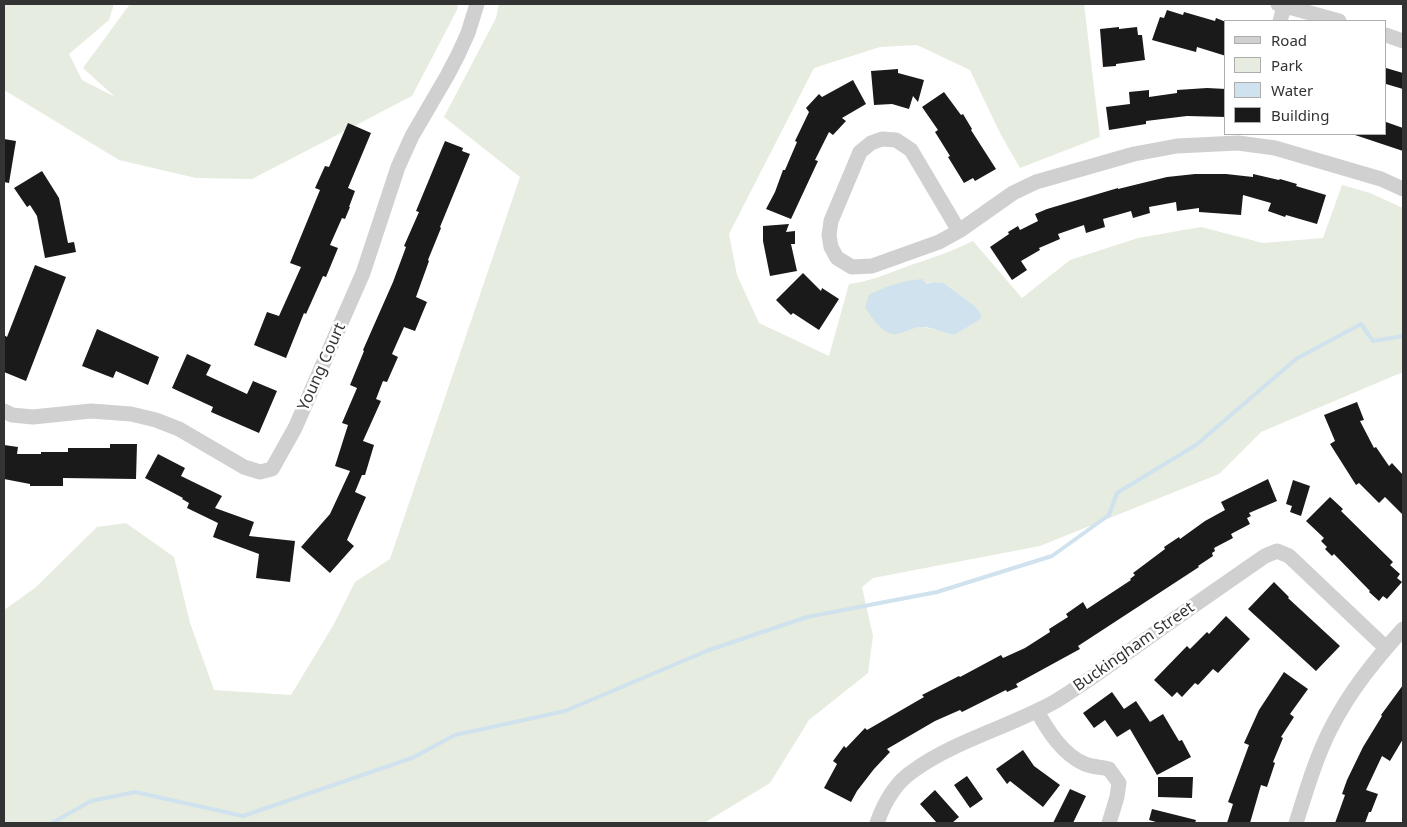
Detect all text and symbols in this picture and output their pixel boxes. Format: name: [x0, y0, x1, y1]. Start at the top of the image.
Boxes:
legend: [1224, 20, 1387, 135]
text: Road: [1271, 30, 1307, 50]
text: Park: [1271, 55, 1303, 75]
text: Water: [1271, 80, 1313, 100]
text: Building: [1271, 105, 1329, 125]
street label: Young Court: [294, 320, 350, 414]
street label: Buckingham Street: [1070, 598, 1198, 696]

